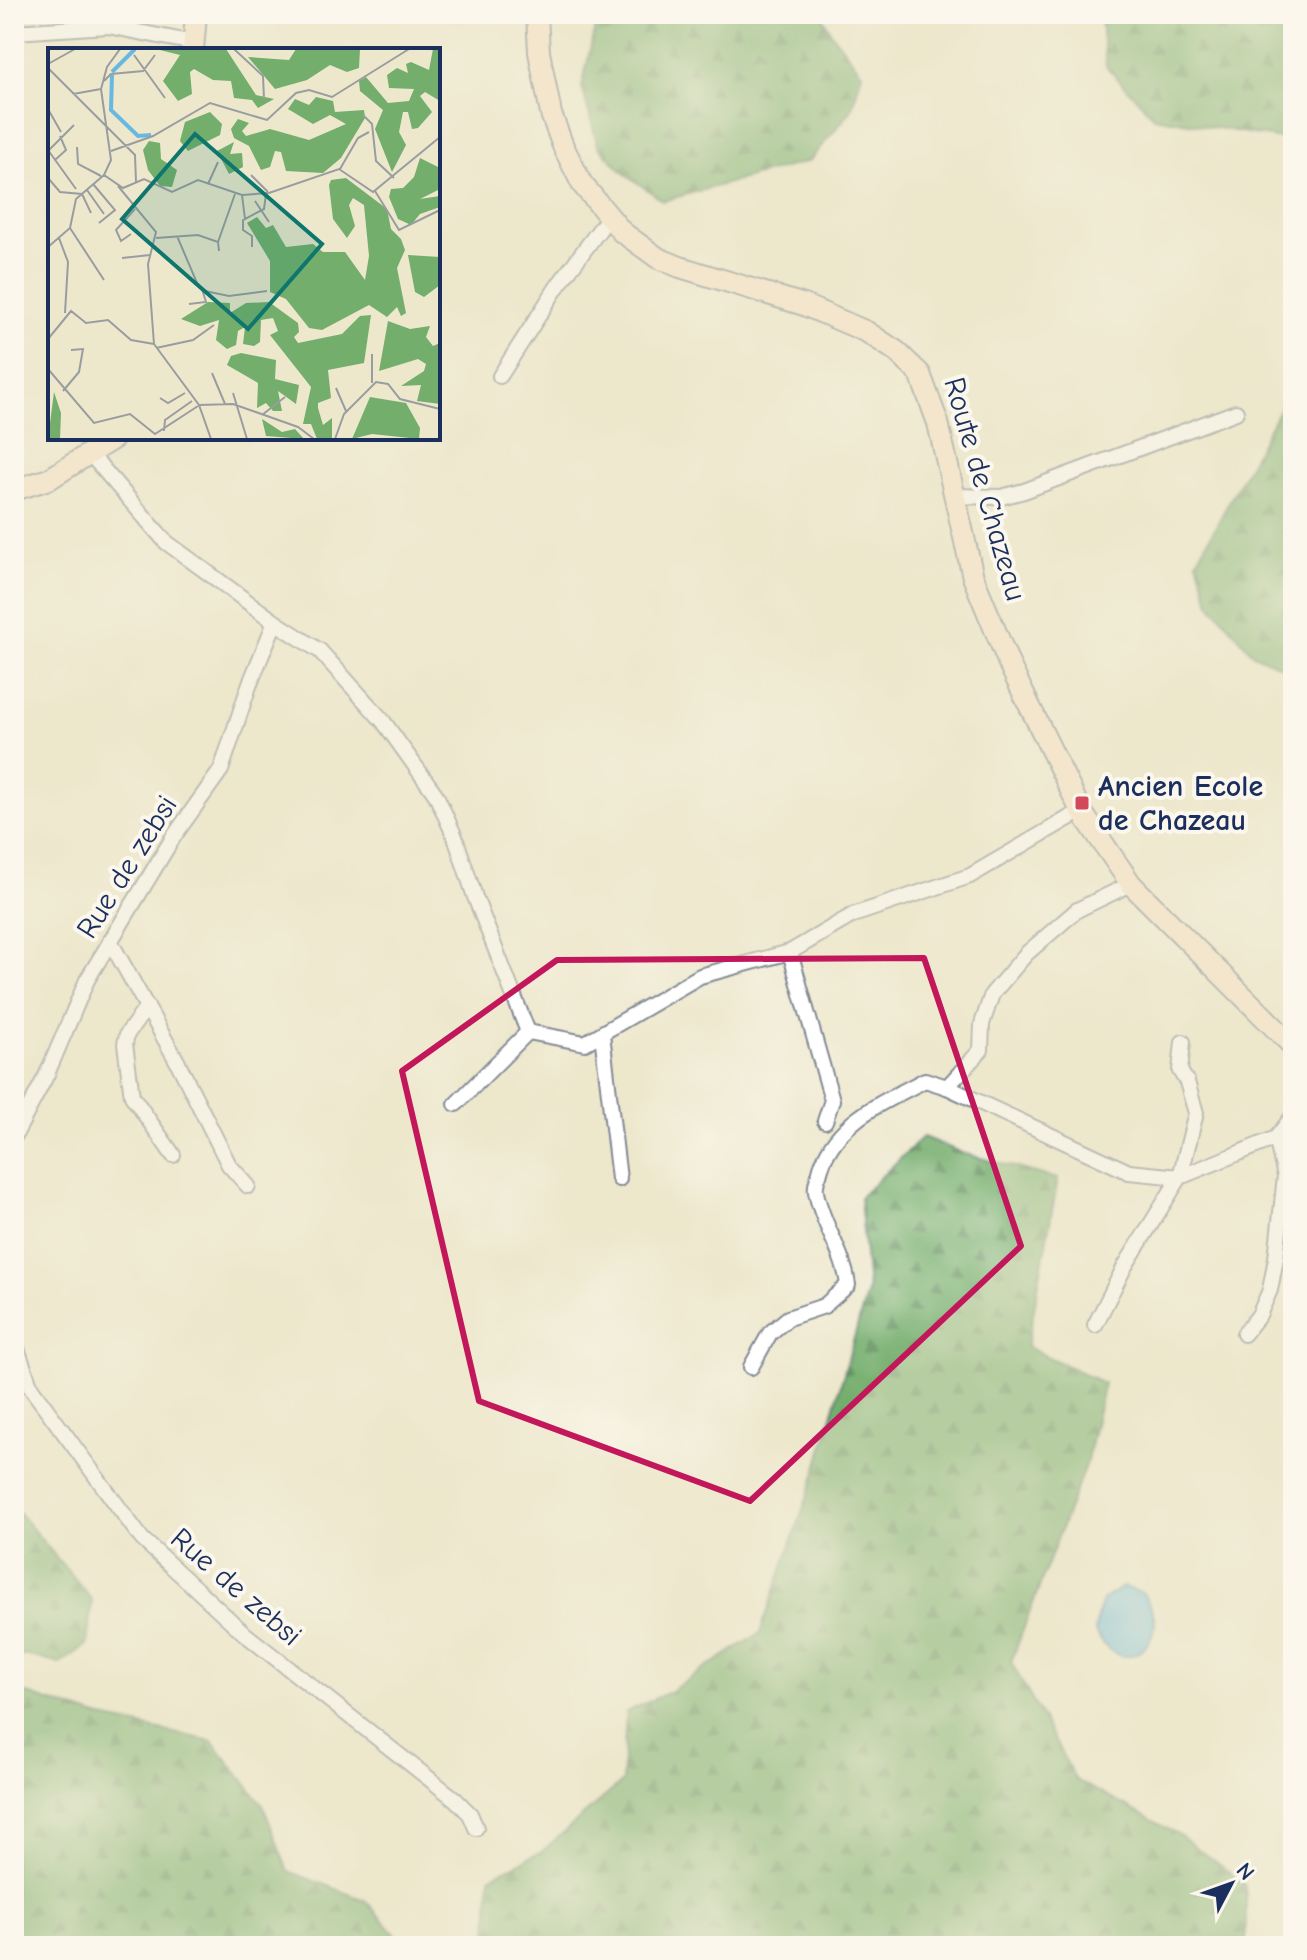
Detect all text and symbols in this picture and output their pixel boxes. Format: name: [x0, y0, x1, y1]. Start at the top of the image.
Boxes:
inset map: [48, 48, 440, 440]
street label: Route de Chazeau: [936, 373, 1034, 605]
place label: Ancien Ecole de Chazeau: [1098, 769, 1263, 838]
street label: Rue de zebsi: [69, 789, 185, 945]
marker: Ancien Ecole de Chazeau: [1073, 794, 1091, 812]
street label: Rue de zebsi: [163, 1521, 309, 1653]
north arrow: [1191, 1844, 1271, 1924]
text: N: [1231, 1858, 1260, 1885]

